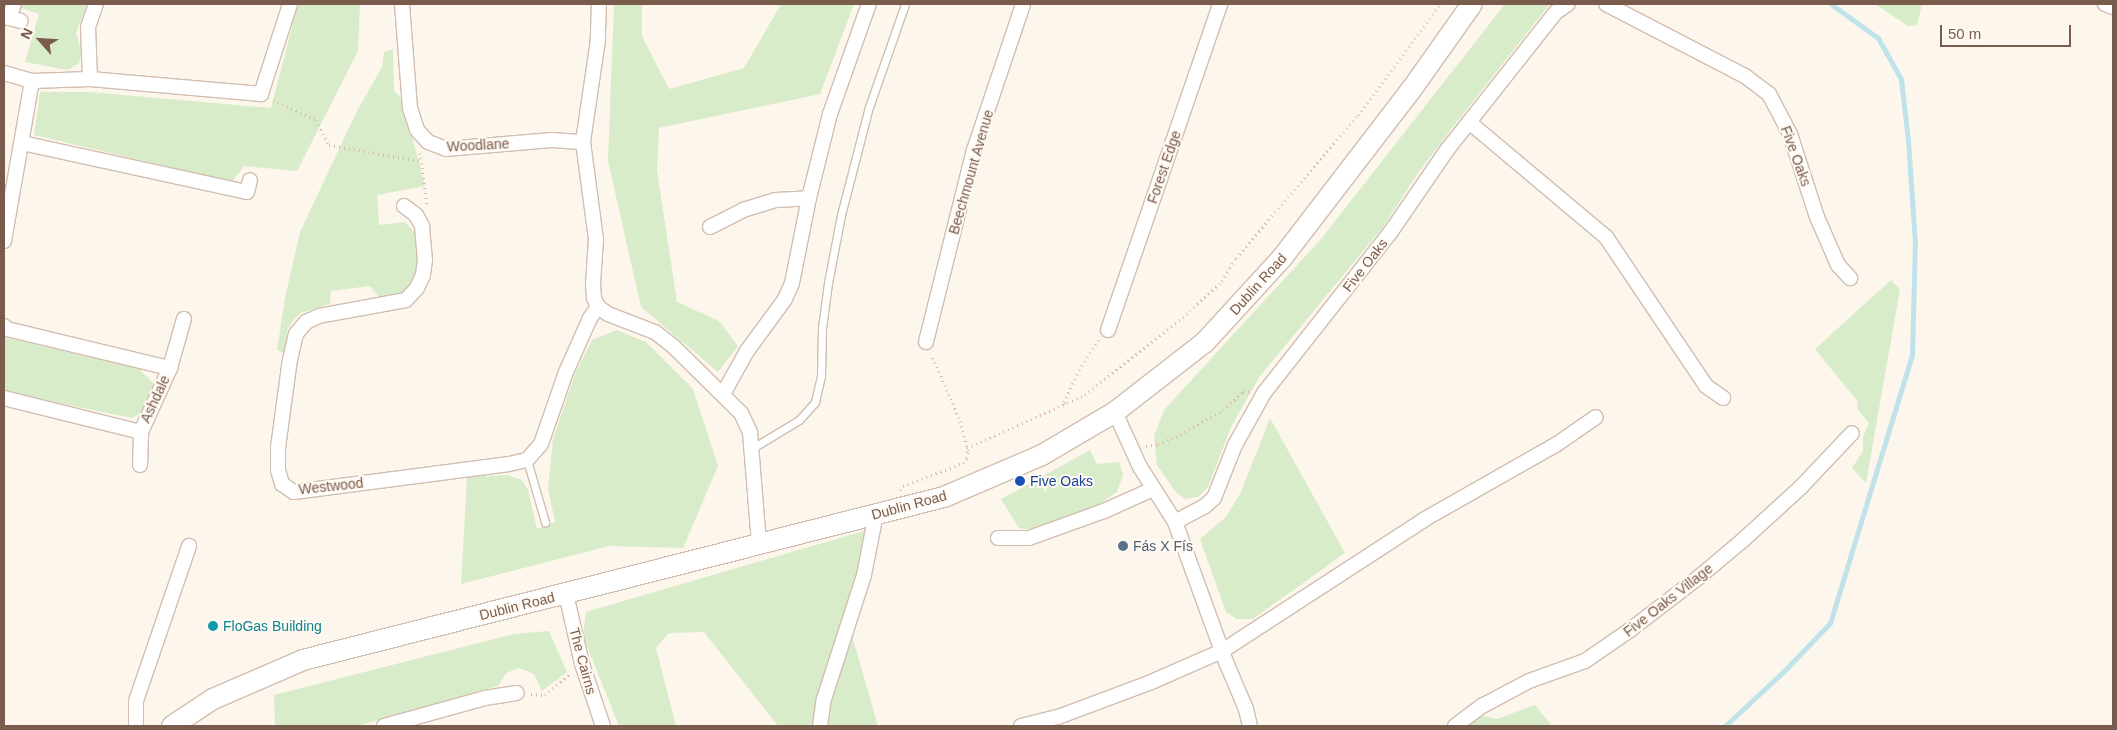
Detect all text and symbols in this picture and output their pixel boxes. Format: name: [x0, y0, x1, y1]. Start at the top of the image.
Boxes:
north arrow: [15, 15, 65, 65]
scale bar: [1942, 15, 2073, 47]
text: N: [17, 25, 36, 41]
text: 50 m: [1948, 25, 1981, 42]
street label: Beechmount Avenue: [945, 107, 997, 237]
street label: Five Oaks: [1777, 124, 1815, 188]
street label: Forest Edge: [1144, 128, 1184, 206]
street label: Woodlane: [446, 135, 510, 155]
street label: Five Oaks: [1339, 235, 1391, 295]
street label: Dublin Road: [1226, 250, 1290, 318]
street label: Ashdale: [137, 373, 173, 425]
place label: Five Oaks: [1030, 473, 1093, 489]
street label: Westwood: [298, 474, 364, 498]
marker: Five Oaks: [1014, 475, 1026, 487]
street label: Dublin Road: [870, 487, 948, 523]
place label: Fás X Fís: [1133, 538, 1193, 554]
marker: Fás X Fís: [1117, 540, 1129, 552]
street label: Five Oaks Village: [1620, 560, 1716, 640]
street label: Dublin Road: [478, 589, 556, 623]
place label: FloGas Building: [223, 618, 322, 634]
marker: FloGas Building: [207, 620, 219, 632]
street label: The Cairns: [566, 626, 600, 696]

